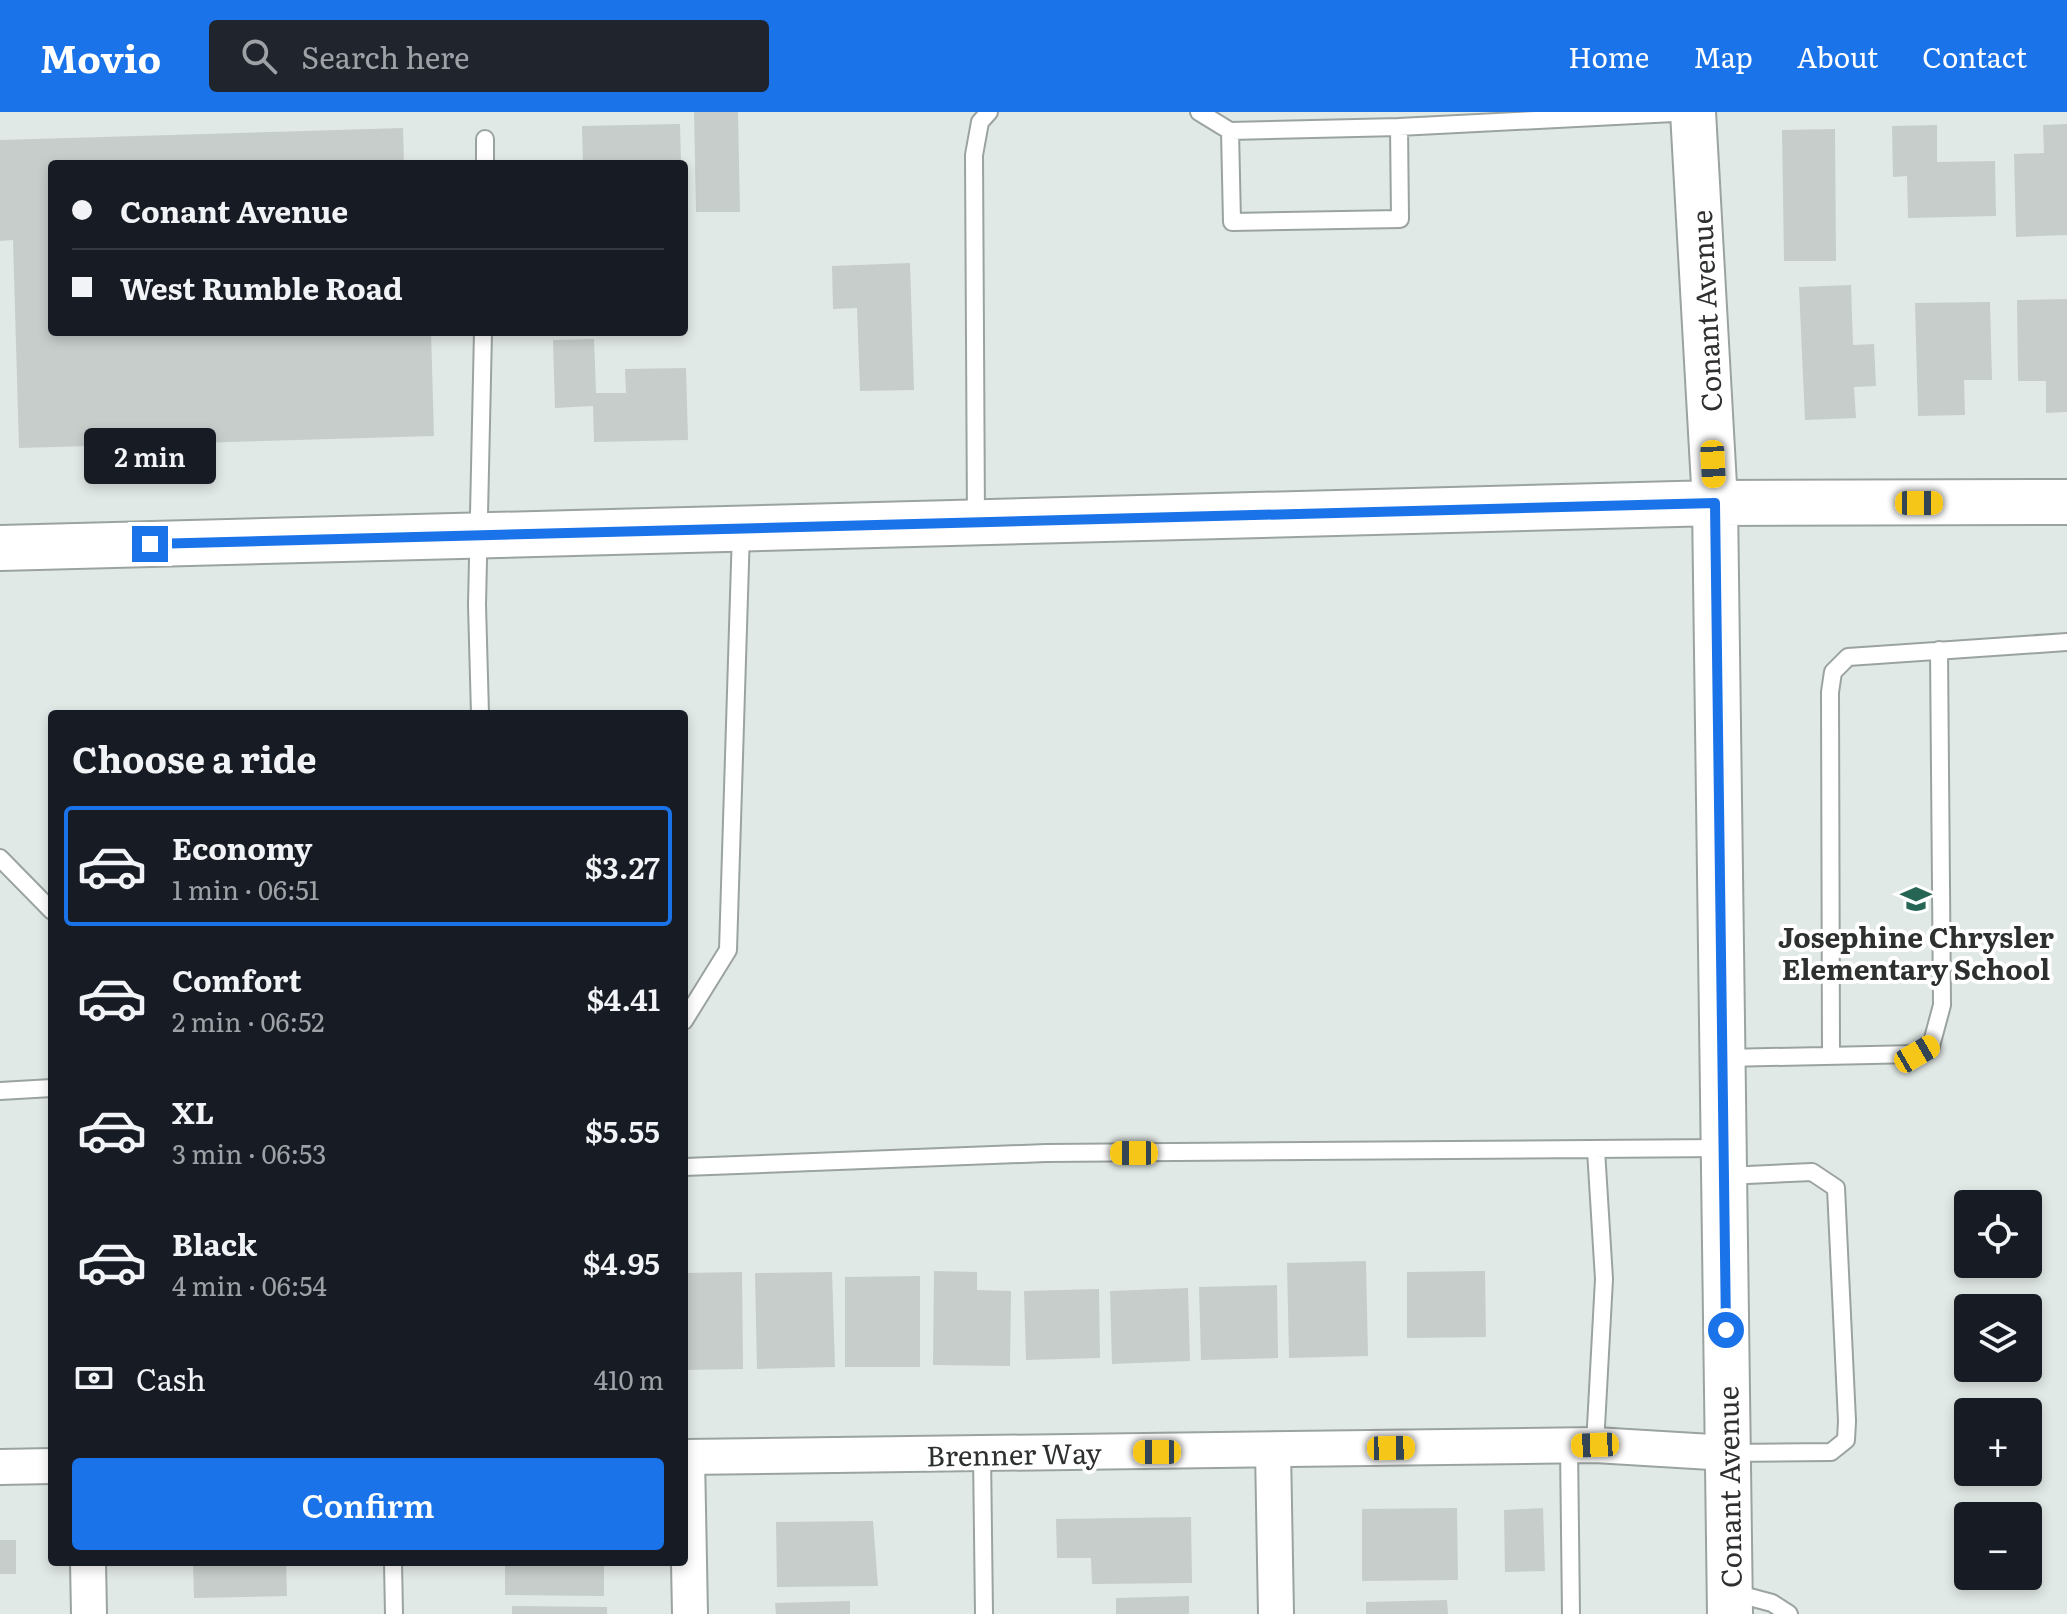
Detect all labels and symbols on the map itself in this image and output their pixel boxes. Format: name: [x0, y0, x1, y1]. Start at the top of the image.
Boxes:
street label: Conant Avenue: [1679, 209, 1731, 413]
callout: 2 min: [84, 428, 216, 484]
car: [1700, 439, 1726, 489]
car: [1895, 491, 1943, 515]
route end: [132, 526, 168, 562]
school or university icon: Josephine Chrysler Elementary School: [1899, 882, 1933, 916]
place label: Josephine Chrysler Elementary School: [1778, 915, 2054, 989]
car: [1890, 1032, 1944, 1076]
car: [1110, 1141, 1158, 1165]
route start: [1708, 1312, 1744, 1348]
street label: Conant Avenue: [1705, 1386, 1751, 1588]
street label: Brenner Way: [926, 1430, 1103, 1476]
car: [1571, 1432, 1619, 1458]
car: [1367, 1436, 1415, 1460]
car: [1133, 1440, 1181, 1464]

